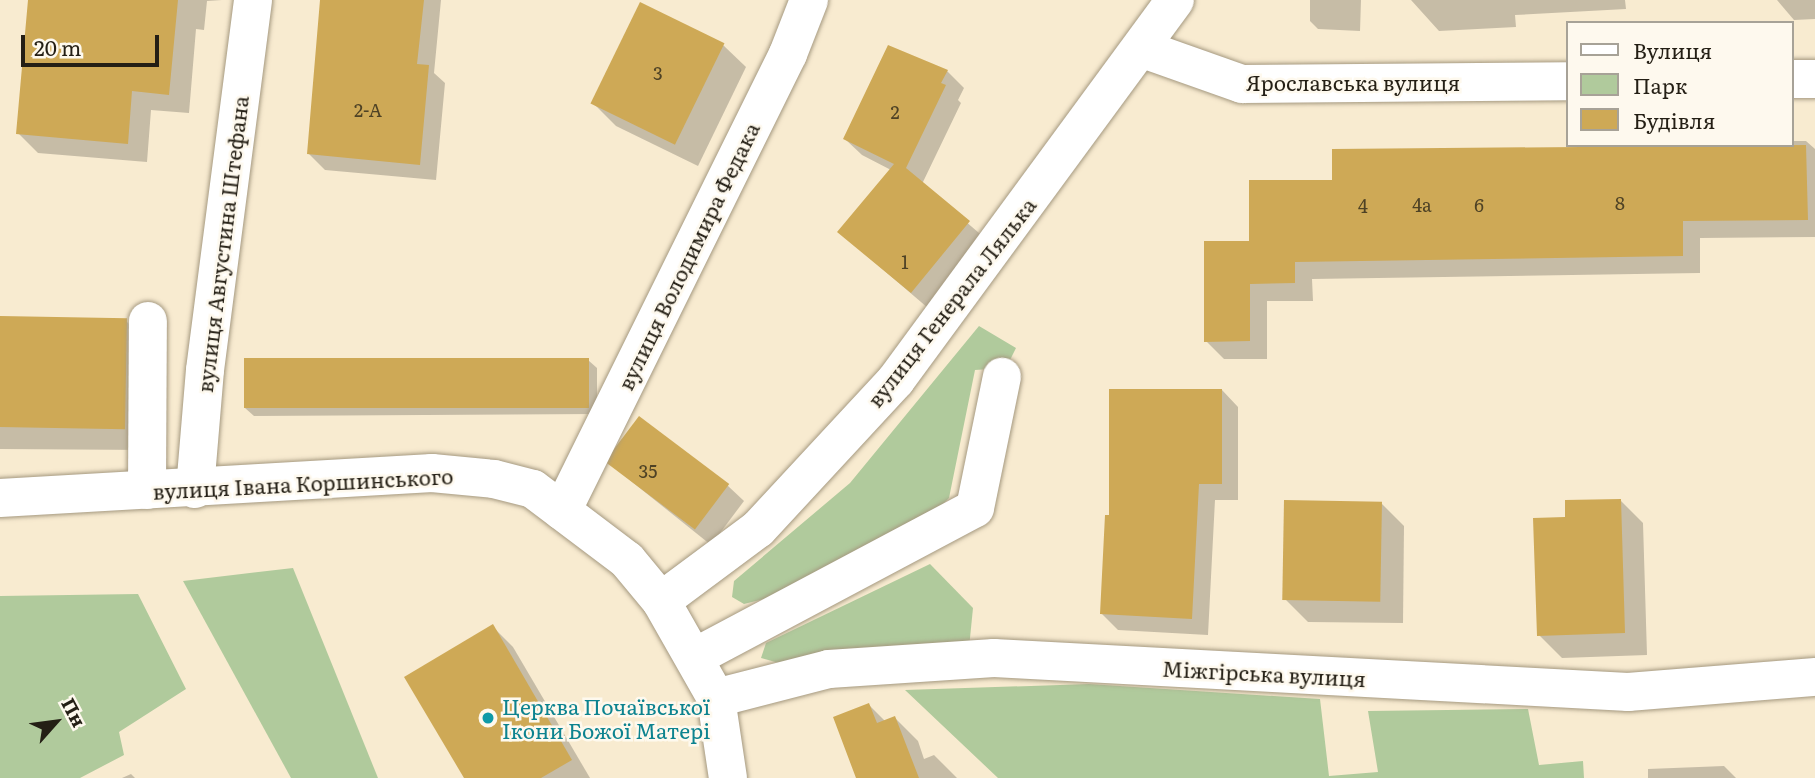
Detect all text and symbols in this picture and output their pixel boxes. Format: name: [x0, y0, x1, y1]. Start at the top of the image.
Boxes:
scale bar: [24, 21, 163, 65]
legend: [1566, 21, 1794, 147]
text: 20 m: [34, 31, 81, 62]
text: Вулиця: [1633, 34, 1712, 65]
house number: 3: [653, 62, 663, 84]
street label: Ярославська вулиця: [1246, 69, 1460, 95]
text: Парк: [1633, 69, 1687, 100]
street label: вулиця Августина Штефана: [191, 94, 253, 394]
house number: 2-А: [354, 99, 382, 121]
house number: 2: [890, 101, 900, 123]
text: Будівля: [1633, 104, 1715, 135]
street label: вулиця Володимира Федака: [612, 118, 764, 394]
street label: вулиця Генерала Лялька: [862, 192, 1040, 412]
house number: 8: [1615, 192, 1625, 214]
house number: 4а: [1412, 194, 1432, 216]
house number: 6: [1474, 194, 1484, 216]
house number: 4: [1358, 195, 1368, 217]
house number: 1: [901, 251, 909, 273]
house number: 35: [639, 460, 657, 482]
street label: вулиця Івана Коршинського: [152, 463, 454, 503]
street label: Міжгірська вулиця: [1162, 655, 1366, 691]
north arrow: [21, 687, 91, 757]
text: Пн: [55, 693, 94, 732]
place label: Церква Почаївської Ікони Божої Матері: [502, 693, 710, 743]
marker: Церква Почаївської Ікони Божої Матері: [480, 710, 496, 726]

